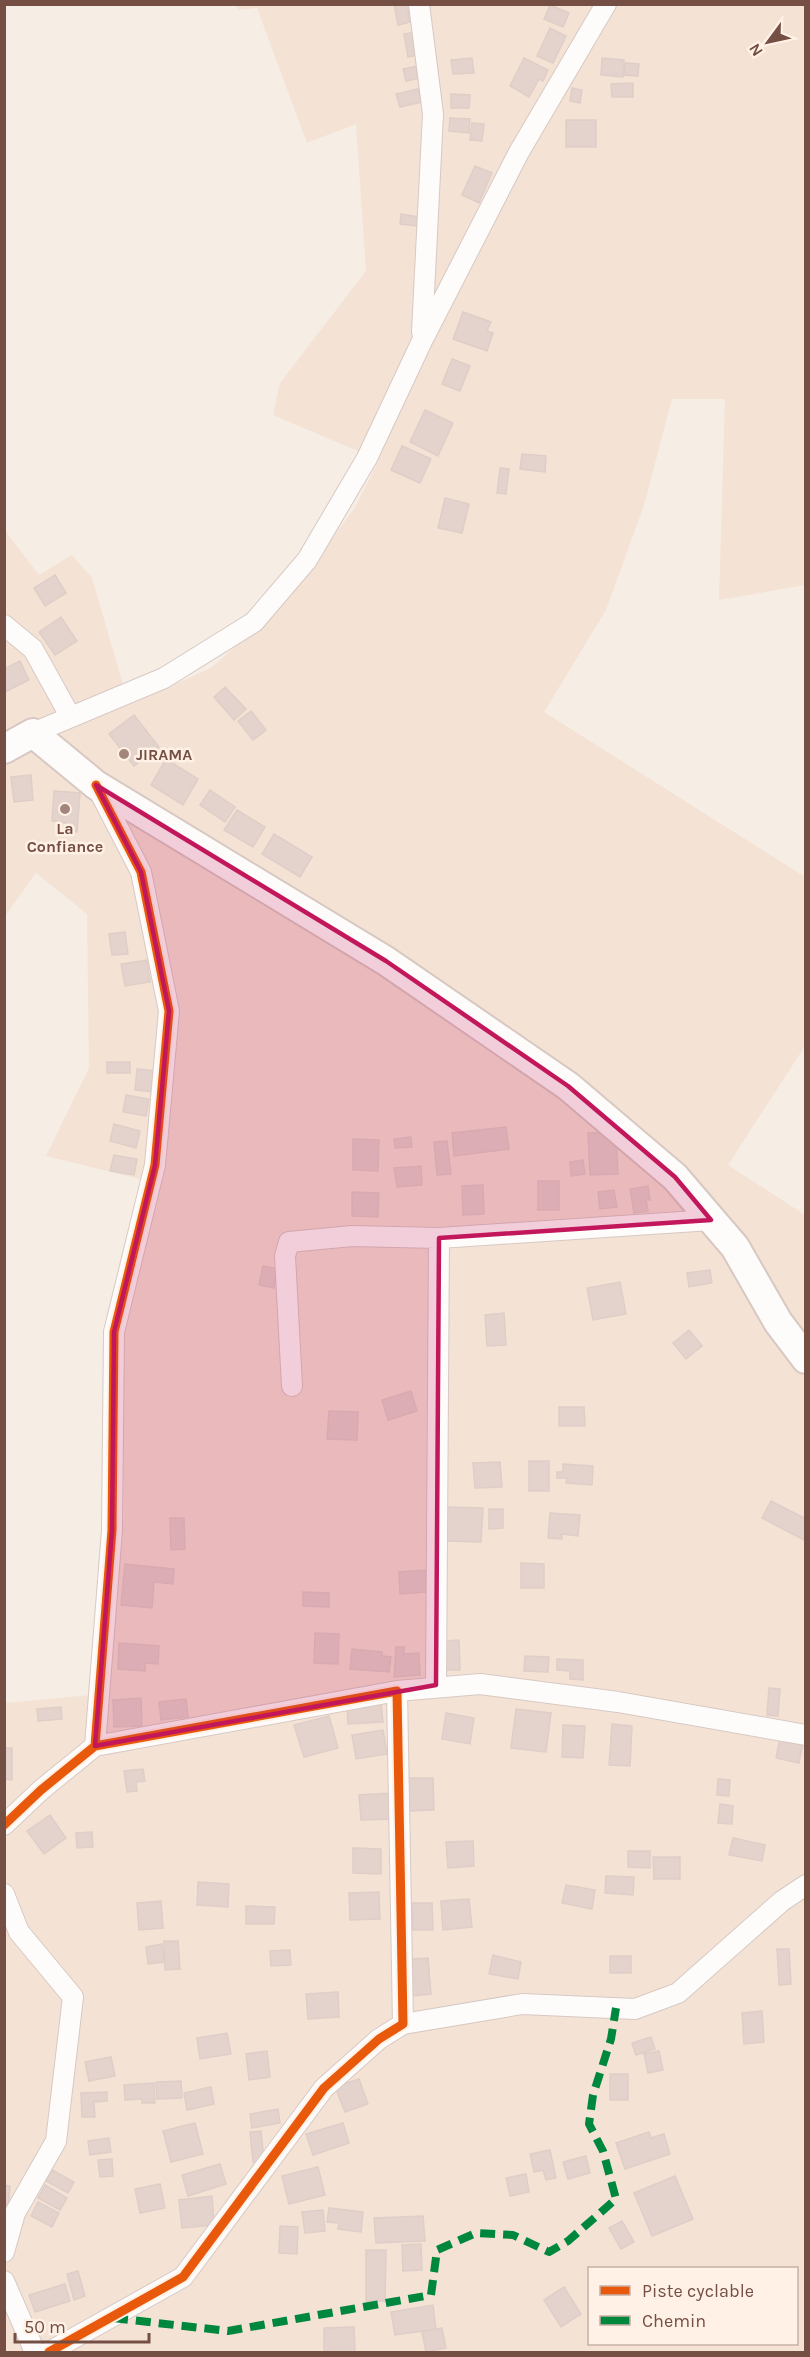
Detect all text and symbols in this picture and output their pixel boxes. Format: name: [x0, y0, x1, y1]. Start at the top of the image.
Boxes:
north arrow: [738, 12, 798, 72]
text: N: [745, 40, 767, 60]
place label: JIRAMA: [136, 745, 192, 764]
marker: JIRAMA: [117, 747, 131, 761]
marker: La Confiance: [58, 802, 72, 816]
place label: La Confiance: [27, 819, 103, 856]
legend: [588, 2267, 798, 2345]
text: Piste cyclable: [642, 2280, 754, 2302]
scale bar: [15, 2306, 148, 2344]
text: Chemin: [642, 2310, 706, 2332]
text: 50 m: [24, 2316, 66, 2338]

